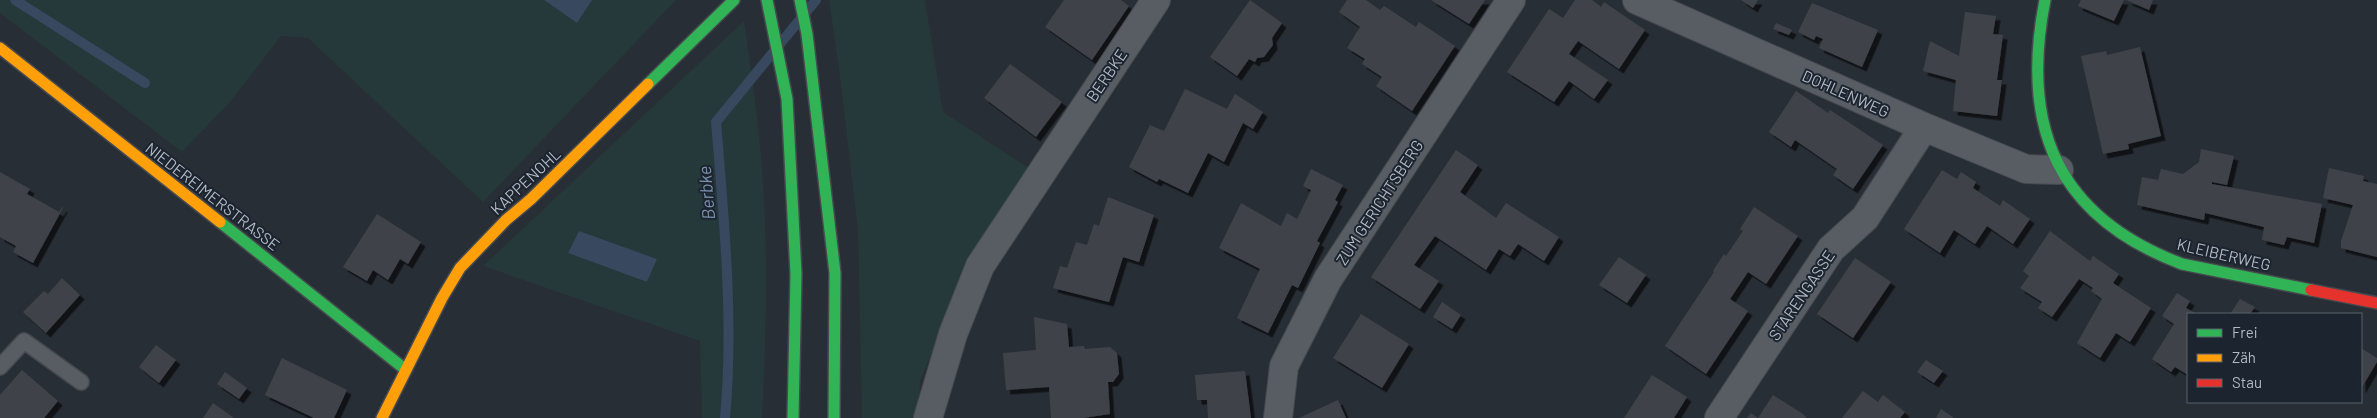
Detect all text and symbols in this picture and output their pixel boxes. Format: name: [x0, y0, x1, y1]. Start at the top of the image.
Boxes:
street label: BERBKE: [1082, 45, 1130, 105]
street label: DOHLENWEG: [1800, 65, 1892, 121]
street label: ZUM GERICHTSBERG: [1332, 136, 1426, 268]
street label: NIEDEREIMERSTRASSE: [142, 138, 284, 254]
street label: KAPPENOHL: [486, 144, 564, 218]
water label: Berbke: [693, 165, 719, 221]
street label: KLEIBERWEG: [2175, 234, 2273, 274]
street label: STARENGASSE: [1764, 246, 1838, 344]
legend: [2187, 313, 2362, 403]
text: Frei: [2232, 323, 2258, 341]
text: Zäh: [2232, 348, 2256, 366]
text: Stau: [2232, 373, 2262, 391]

